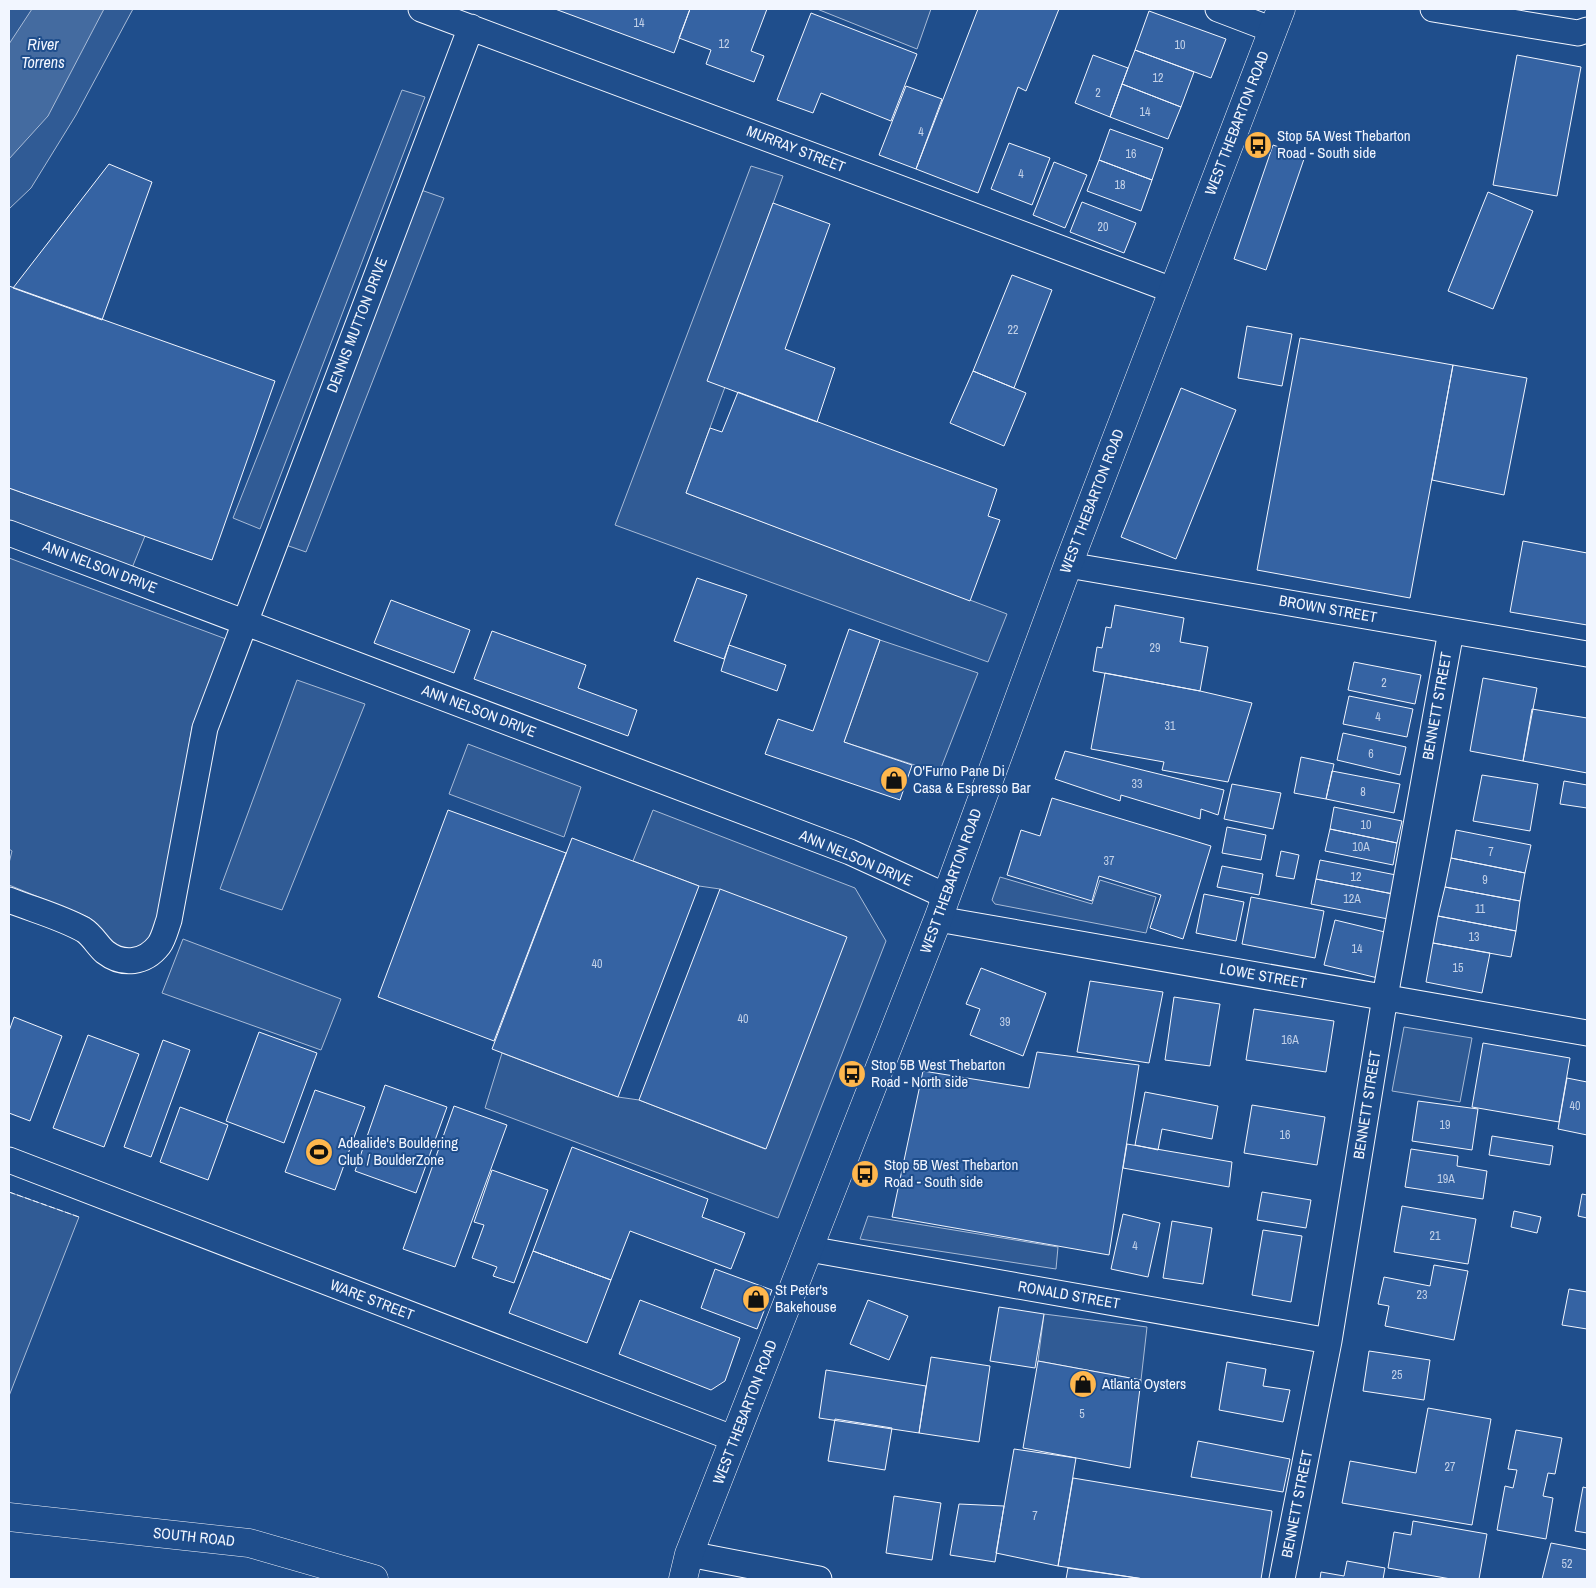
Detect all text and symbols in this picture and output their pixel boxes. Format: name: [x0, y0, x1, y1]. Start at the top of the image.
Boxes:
house number: 14: [634, 15, 645, 31]
water label: River Torrens: [21, 33, 65, 73]
house number: 12: [719, 36, 729, 52]
house number: 10: [1175, 37, 1185, 53]
street label: WEST THEBARTON ROAD: [1199, 48, 1274, 198]
house number: 12: [1153, 70, 1163, 86]
house number: 2: [1095, 85, 1101, 101]
house number: 14: [1140, 104, 1151, 120]
street label: MURRAY STREET: [744, 120, 849, 177]
house number: 4: [918, 124, 924, 140]
place label: Stop 5A West Thebarton Road - South side: [1277, 125, 1411, 163]
bus stop icon: Stop 5A West Thebarton Road - South side: [1243, 130, 1273, 160]
house number: 16: [1126, 146, 1136, 162]
house number: 4: [1018, 166, 1024, 182]
house number: 18: [1115, 177, 1125, 193]
house number: 20: [1098, 219, 1108, 235]
street label: DENNIS MUTTON DRIVE: [321, 254, 392, 395]
house number: 22: [1008, 322, 1018, 338]
street label: WEST THEBARTON ROAD: [1054, 426, 1129, 576]
street label: ANN NELSON DRIVE: [39, 535, 160, 598]
street label: BROWN STREET: [1277, 590, 1379, 628]
house number: 29: [1150, 640, 1160, 656]
street label: BENNETT STREET: [1417, 650, 1456, 761]
house number: 2: [1381, 675, 1387, 691]
street label: ANN NELSON DRIVE: [418, 679, 539, 742]
house number: 4: [1375, 709, 1381, 725]
house number: 31: [1165, 718, 1176, 734]
house number: 6: [1368, 746, 1374, 762]
place label: O'Furno Pane Di Casa & Espresso Bar: [913, 760, 1031, 798]
shop icon: O'Furno Pane Di Casa & Espresso Bar: [879, 765, 909, 795]
house number: 33: [1132, 776, 1142, 792]
house number: 8: [1360, 784, 1366, 800]
street label: WEST THEBARTON ROAD: [915, 805, 987, 956]
house number: 10: [1361, 817, 1371, 833]
street label: ANN NELSON DRIVE: [795, 824, 916, 891]
house number: 10A: [1352, 839, 1370, 855]
house number: 7: [1488, 844, 1494, 860]
house number: 37: [1104, 853, 1115, 869]
house number: 12: [1351, 869, 1361, 885]
house number: 9: [1482, 872, 1488, 888]
house number: 12A: [1343, 891, 1361, 907]
house number: 11: [1475, 901, 1486, 917]
house number: 13: [1469, 929, 1479, 945]
house number: 14: [1352, 941, 1363, 957]
house number: 40: [592, 956, 602, 972]
street label: LOWE STREET: [1218, 958, 1309, 994]
house number: 15: [1453, 960, 1464, 976]
house number: 40: [738, 1011, 748, 1027]
house number: 39: [1000, 1014, 1010, 1030]
house number: 16A: [1281, 1032, 1299, 1048]
street label: BENNETT STREET: [1348, 1049, 1385, 1160]
place label: Stop 5B West Thebarton Road - North side: [871, 1054, 1005, 1092]
bus stop icon: Stop 5B West Thebarton Road - North side: [837, 1059, 867, 1089]
house number: 40: [1570, 1098, 1580, 1114]
house number: 19: [1440, 1117, 1450, 1133]
house number: 16: [1280, 1127, 1290, 1143]
place label: Adealide's Bouldering Club / BoulderZone: [337, 1132, 458, 1170]
sports icon: Adealide's Bouldering Club / BoulderZone: [304, 1137, 334, 1167]
place label: Stop 5B West Thebarton Road - South side: [884, 1154, 1018, 1192]
bus stop icon: Stop 5B West Thebarton Road - South side: [850, 1159, 880, 1189]
house number: 19A: [1437, 1171, 1455, 1187]
house number: 21: [1430, 1228, 1441, 1244]
house number: 4: [1132, 1238, 1138, 1254]
street label: WARE STREET: [327, 1274, 418, 1325]
street label: RONALD STREET: [1016, 1275, 1122, 1314]
place label: St Peter's Bakehouse: [775, 1279, 837, 1317]
shop icon: St Peter's Bakehouse: [741, 1284, 771, 1314]
house number: 23: [1417, 1287, 1427, 1303]
street label: WEST THEBARTON ROAD: [707, 1337, 782, 1487]
house number: 25: [1392, 1367, 1403, 1383]
shop icon: Atlanta Oysters: [1068, 1369, 1098, 1399]
place label: Atlanta Oysters: [1101, 1373, 1186, 1394]
house number: 5: [1079, 1406, 1085, 1422]
street label: BENNETT STREET: [1276, 1448, 1317, 1559]
house number: 27: [1445, 1459, 1456, 1475]
house number: 7: [1032, 1508, 1038, 1524]
street label: SOUTH ROAD: [152, 1522, 236, 1551]
house number: 52: [1562, 1556, 1572, 1572]

